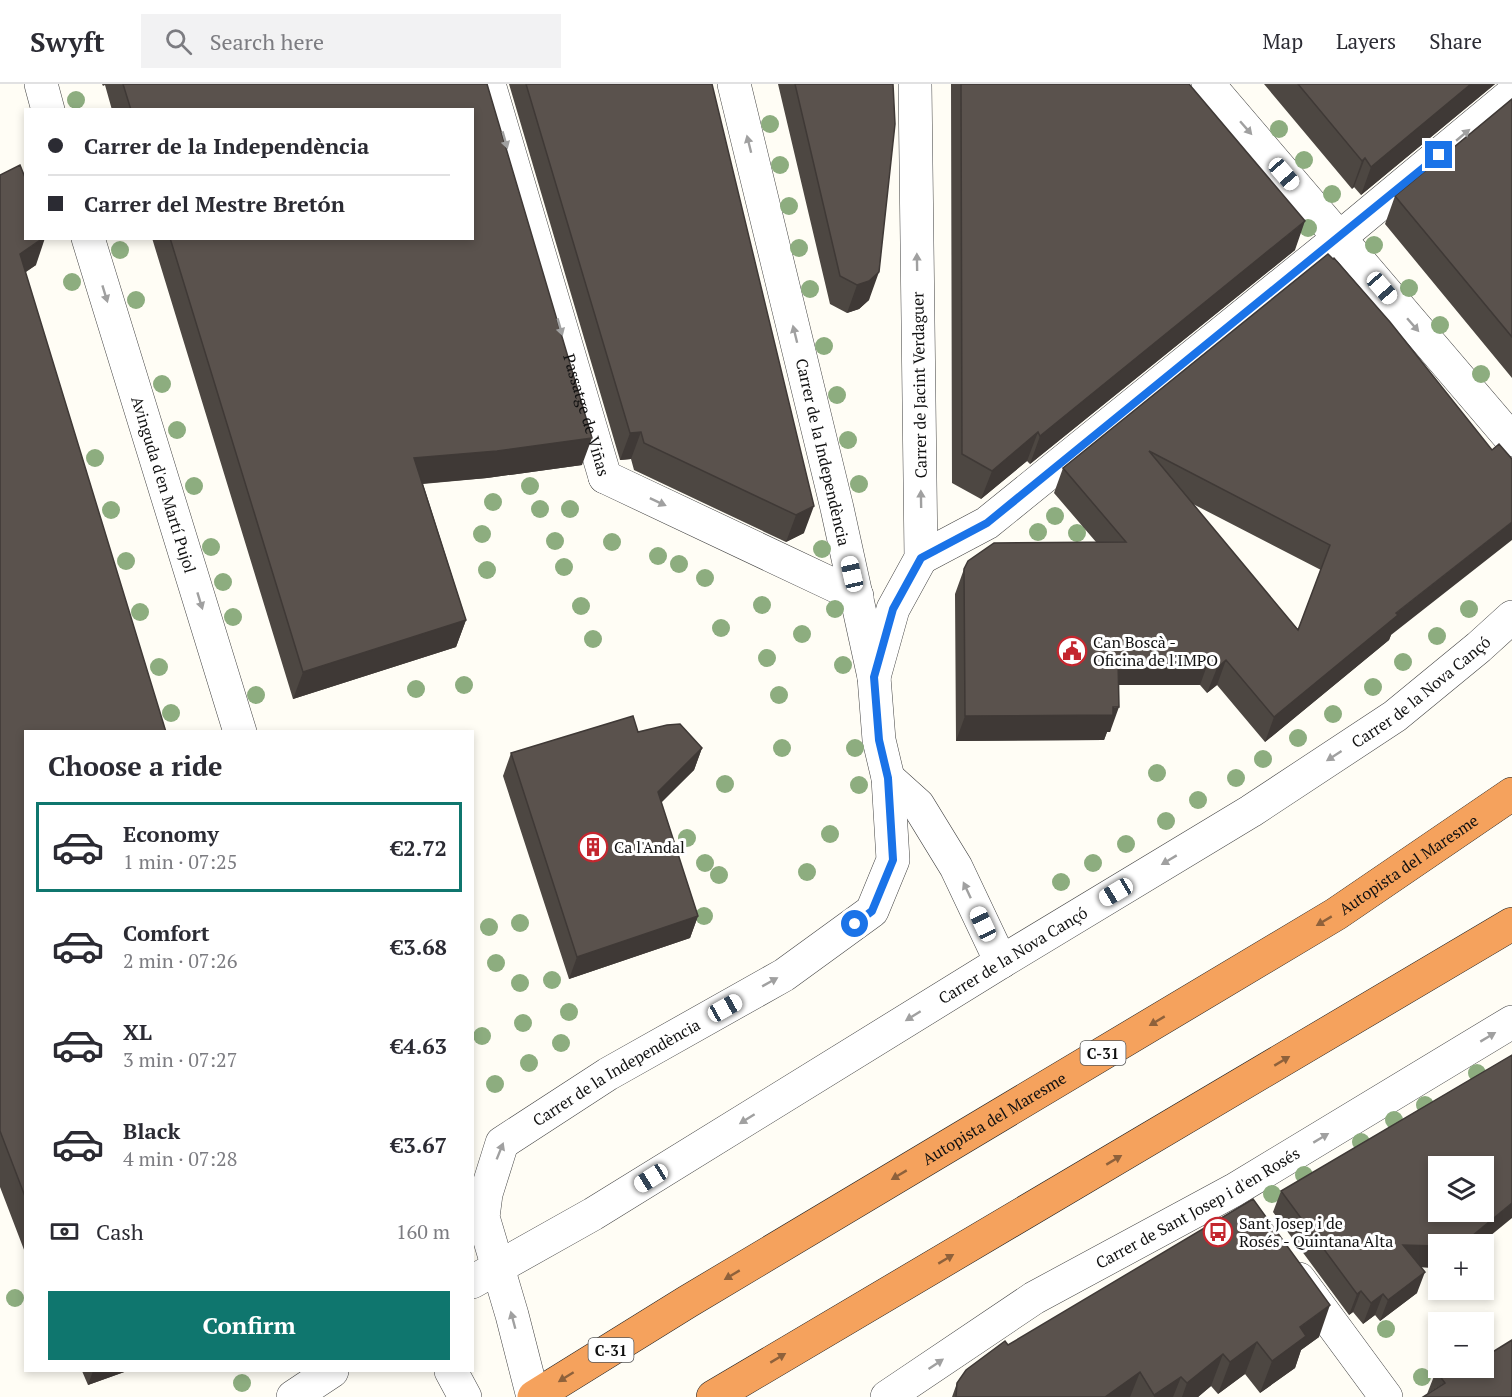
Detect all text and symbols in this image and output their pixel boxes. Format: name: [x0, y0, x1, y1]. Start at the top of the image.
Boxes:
search box: [141, 14, 561, 68]
text: Swyft: [30, 23, 105, 60]
icon: search: [162, 25, 195, 58]
text: Search here: [210, 27, 324, 56]
text: Map: [1262, 27, 1303, 55]
text: Layers: [1336, 27, 1396, 55]
text: Share: [1429, 27, 1482, 55]
one-way arrow: [1239, 120, 1252, 135]
one-way arrow: [1455, 128, 1471, 141]
text: Carrer de la Independència: [84, 131, 369, 160]
one-way arrow: [501, 131, 510, 149]
one-way arrow: [743, 135, 753, 153]
route end: [1425, 141, 1452, 168]
car: [1265, 155, 1303, 193]
text: Carrer del Mestre Bretón: [84, 189, 345, 218]
one-way arrow: [913, 253, 922, 272]
car: [1363, 269, 1401, 307]
one-way arrow: [101, 285, 110, 303]
street label: Carrer de Jacint Verdaguer: [906, 291, 932, 479]
one-way arrow: [1407, 317, 1420, 333]
one-way arrow: [556, 318, 565, 336]
one-way arrow: [789, 325, 799, 343]
street label: Passatge de Viñas: [558, 351, 615, 479]
street label: Carrer de la Independència: [791, 356, 855, 548]
street label: Avinguda d'en Martí Pujol: [126, 394, 201, 576]
one-way arrow: [916, 490, 926, 509]
one-way arrow: [649, 498, 666, 507]
car: [839, 554, 865, 594]
one-way arrow: [195, 592, 205, 610]
place label: Can Boscà - Oficina de l'IMPO: [1093, 631, 1218, 671]
street label: Carrer de la Nova Cançó: [1347, 631, 1495, 753]
public building icon: Can Boscà - Oficina de l'IMPO: [1056, 635, 1088, 667]
text: Choose a ride: [48, 748, 223, 784]
one-way arrow: [1326, 750, 1342, 761]
street label: Autopista del Maresme: [1334, 809, 1483, 920]
text: Economy: [123, 819, 219, 848]
icon: car: [51, 820, 105, 874]
building icon: Ca l'Andal: [577, 831, 609, 863]
text: €2.72: [391, 833, 447, 862]
place label: Ca l'Andal: [614, 836, 685, 858]
text: 1 min · 07:25: [123, 848, 237, 875]
one-way arrow: [1161, 855, 1177, 866]
car: [1096, 875, 1136, 909]
one-way arrow: [963, 881, 972, 898]
street label: Carrer de la Nova Cançó: [934, 901, 1092, 1009]
car: [967, 904, 999, 944]
route start: [841, 910, 868, 937]
one-way arrow: [1316, 915, 1332, 926]
text: Comfort: [123, 918, 209, 947]
icon: car: [51, 919, 105, 973]
text: €3.68: [391, 932, 447, 961]
text: 2 min · 07:26: [123, 947, 237, 974]
one-way arrow: [762, 977, 779, 987]
car: [705, 991, 745, 1025]
one-way arrow: [905, 1011, 921, 1022]
street label: Carrer de la Independència: [528, 1013, 704, 1131]
one-way arrow: [1148, 1016, 1165, 1026]
text: XL: [123, 1017, 152, 1046]
icon: car: [51, 1018, 105, 1072]
text: €4.63: [391, 1031, 447, 1060]
one-way arrow: [1480, 1032, 1496, 1043]
road number: C-31: [1080, 1041, 1126, 1065]
text: 3 min · 07:27: [123, 1046, 237, 1073]
one-way arrow: [1274, 1055, 1290, 1066]
street label: Autopista del Maresme: [918, 1067, 1070, 1170]
one-way arrow: [739, 1113, 755, 1124]
text: Black: [123, 1116, 180, 1145]
icon: car: [51, 1117, 105, 1171]
text: €3.67: [391, 1130, 447, 1159]
one-way arrow: [1313, 1133, 1330, 1143]
one-way arrow: [495, 1142, 505, 1160]
street label: Carrer de Sant Josep i d'en Rosés: [1092, 1142, 1304, 1274]
text: 4 min · 07:28: [123, 1145, 237, 1172]
one-way arrow: [1106, 1154, 1122, 1165]
map controls: [1428, 1156, 1494, 1378]
button: layers: [1428, 1156, 1494, 1222]
car: [631, 1161, 671, 1195]
one-way arrow: [891, 1170, 907, 1181]
place label: Sant Josep i de Rosés - Quintana Alta: [1239, 1212, 1393, 1252]
icon: cash: [48, 1215, 81, 1248]
bus stop icon: Sant Josep i de Rosés - Quintana Alta: [1202, 1216, 1234, 1248]
text: Cash: [96, 1217, 144, 1246]
text: 160 m: [396, 1218, 450, 1245]
button: +: [1428, 1234, 1494, 1300]
one-way arrow: [938, 1253, 954, 1264]
one-way arrow: [724, 1270, 740, 1281]
button: Confirm: [48, 1291, 450, 1360]
one-way arrow: [508, 1311, 517, 1329]
button: −: [1428, 1312, 1494, 1378]
road number: C-31: [588, 1338, 634, 1362]
one-way arrow: [770, 1353, 787, 1363]
one-way arrow: [927, 1359, 944, 1370]
one-way arrow: [558, 1372, 574, 1383]

